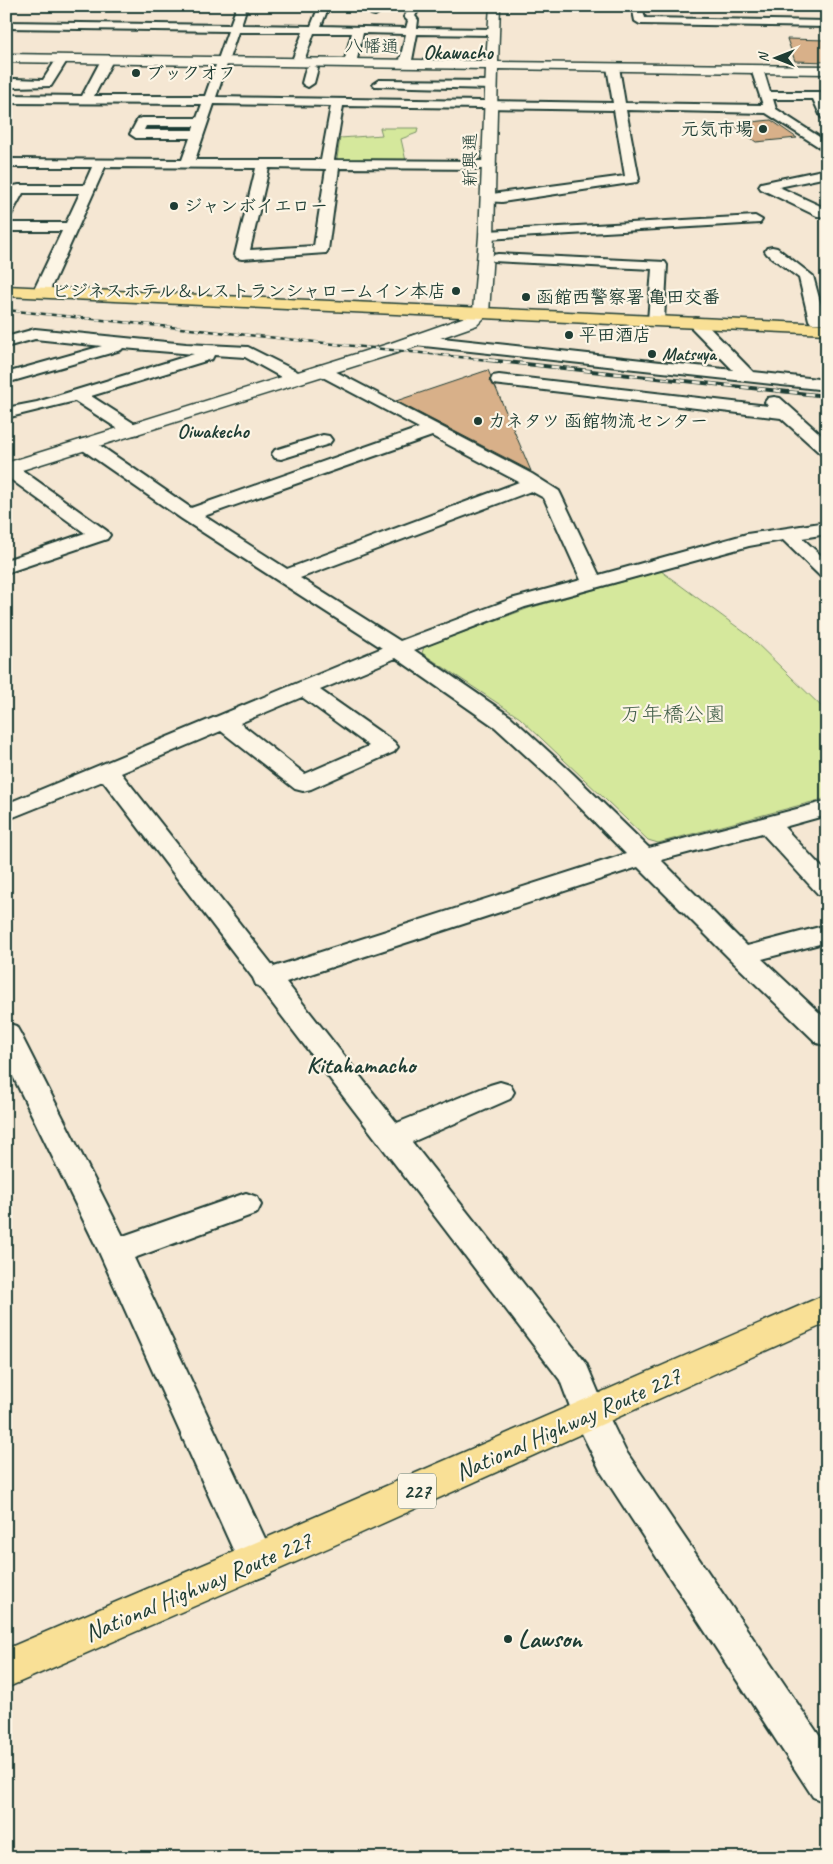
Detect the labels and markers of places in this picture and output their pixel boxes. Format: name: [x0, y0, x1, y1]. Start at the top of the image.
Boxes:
place label: ブックオフ: [146, 62, 236, 84]
marker: ブックオフ: [130, 67, 142, 79]
place label: 元気市場: [681, 118, 753, 140]
marker: 元気市場: [757, 123, 769, 135]
place label: ジャンボイエロー: [184, 195, 328, 217]
marker: ジャンボイエロー: [168, 200, 180, 212]
place label: ビジネスホテル＆レストランシャロームイン本店: [52, 280, 446, 302]
marker: ビジネスホテル＆レストランシャロームイン本店: [450, 285, 462, 297]
place label: 函館西警察署 亀田交番: [536, 286, 720, 308]
marker: 函館西警察署 亀田交番: [520, 291, 532, 303]
place label: 平田酒店: [579, 324, 651, 346]
marker: 平田酒店: [563, 329, 575, 341]
place label: Matsuya: [662, 343, 717, 365]
marker: Matsuya: [646, 348, 658, 360]
place label: カネタツ 函館物流センター: [488, 410, 708, 432]
marker: カネタツ 函館物流センター: [472, 415, 484, 427]
place label: Lawson: [518, 1623, 583, 1655]
marker: Lawson: [502, 1633, 514, 1645]

